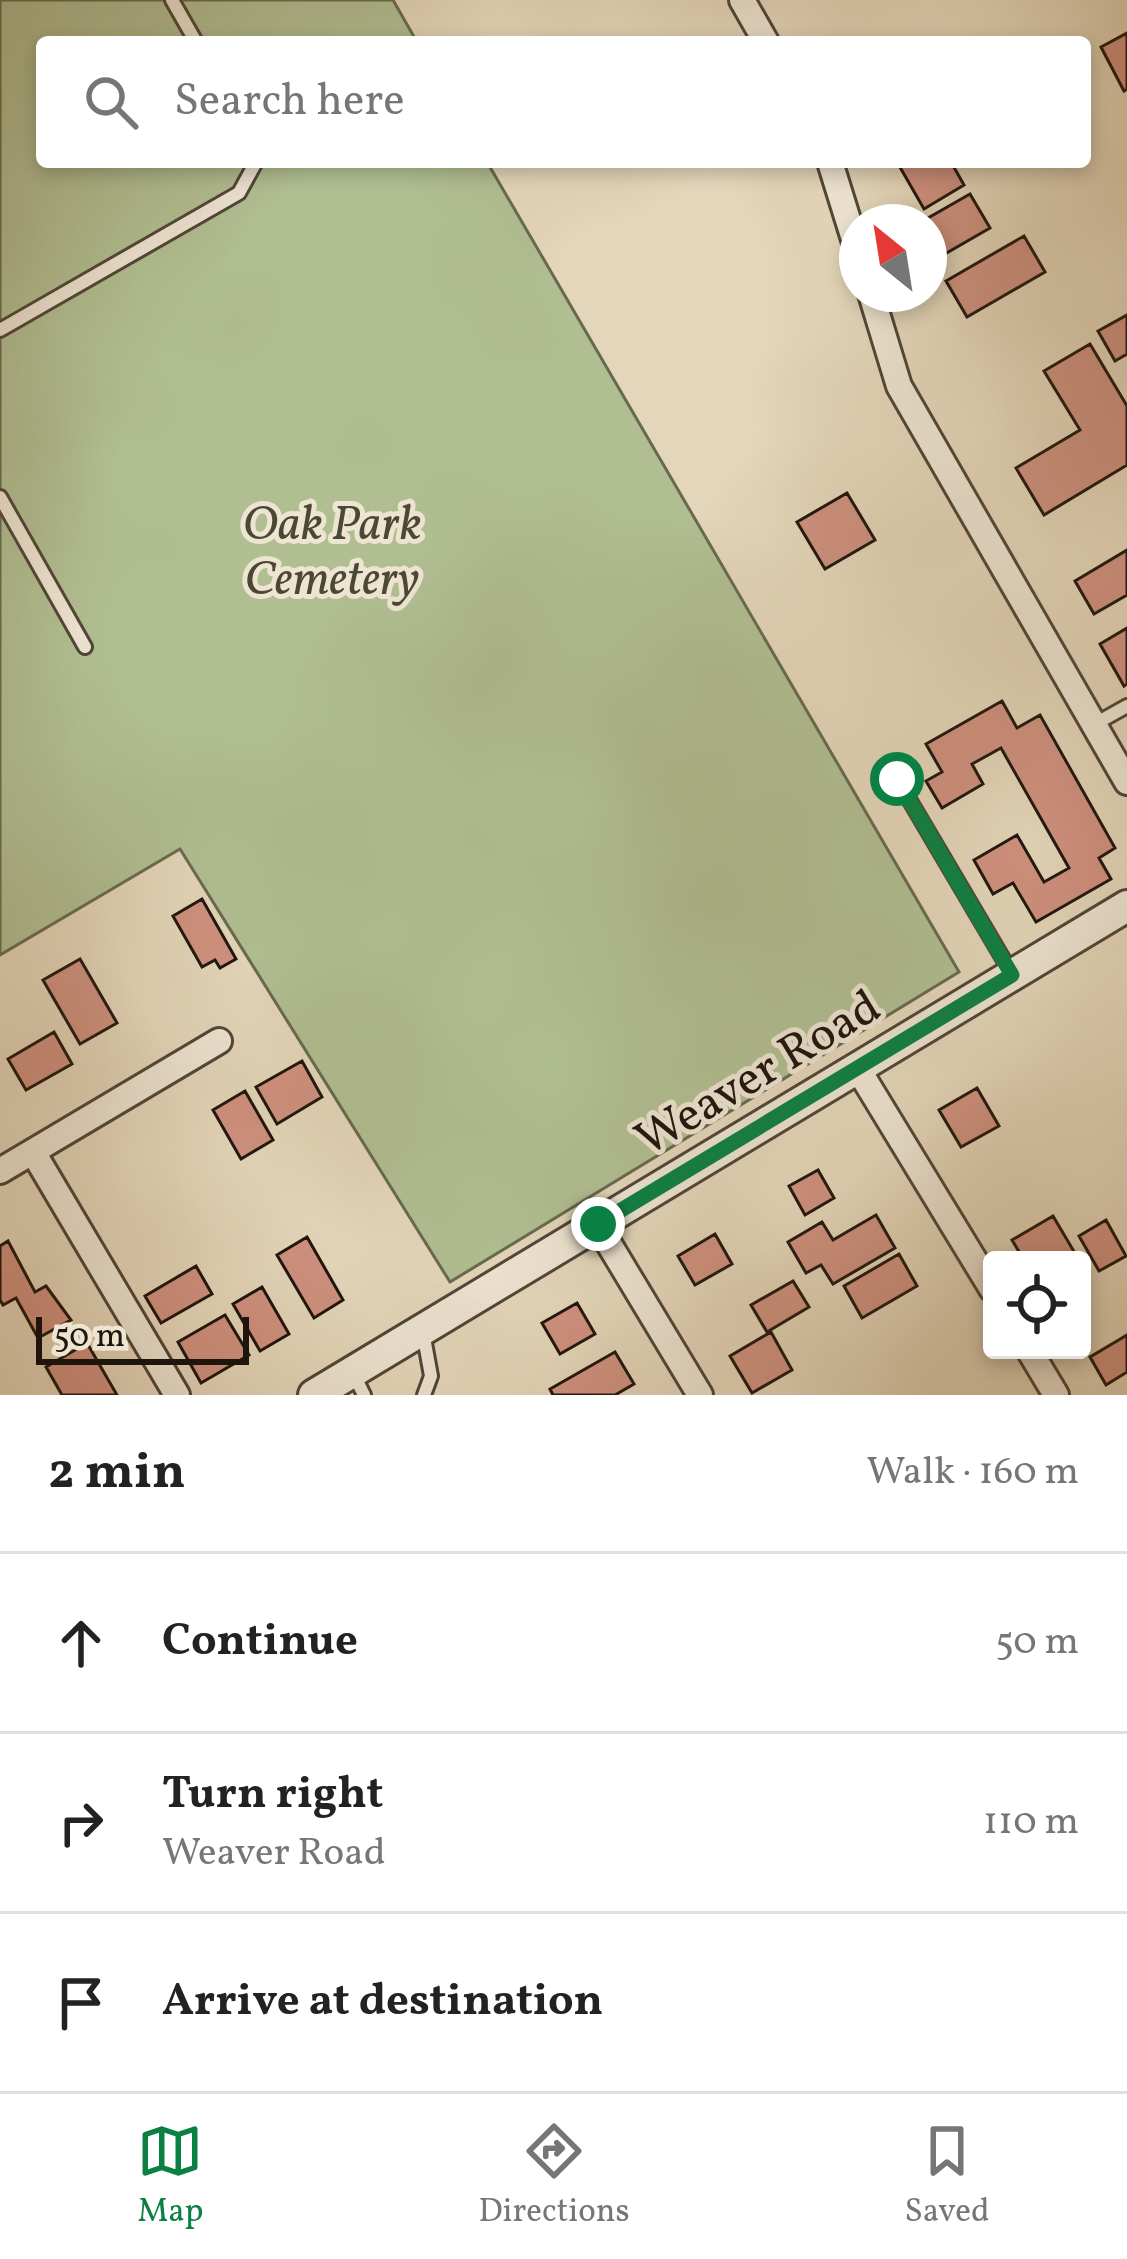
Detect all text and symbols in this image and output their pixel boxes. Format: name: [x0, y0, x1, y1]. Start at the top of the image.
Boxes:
search box: [36, 36, 1091, 168]
icon: search: [78, 69, 144, 135]
text: Search here: [174, 71, 405, 134]
north arrow: [839, 204, 947, 312]
park label: Oak Park Cemetery: [242, 493, 422, 615]
route start: [870, 752, 924, 806]
street label: Weaver Road: [624, 975, 894, 1175]
route end: [571, 1197, 625, 1251]
map controls: [983, 1251, 1091, 1359]
button: locate: [983, 1251, 1091, 1359]
scale bar: [36, 1311, 249, 1364]
text: 50 m: [54, 1315, 125, 1361]
text: 2 min: [48, 1438, 186, 1509]
text: Walk · 160 m: [866, 1446, 1079, 1500]
icon: ahead: [48, 1610, 114, 1676]
text: Continue: [162, 1611, 358, 1674]
text: 50 m: [995, 1616, 1079, 1670]
text: Turn right: [162, 1764, 383, 1827]
icon: right: [48, 1790, 114, 1856]
text: 110 m: [983, 1796, 1079, 1850]
text: Weaver Road: [162, 1827, 386, 1881]
icon: arrive: [48, 1970, 114, 2036]
text: Arrive at destination: [162, 1971, 603, 2034]
tab: Map: [137, 2118, 204, 2236]
tab: Directions: [478, 2118, 630, 2236]
tab: Saved: [905, 2118, 990, 2236]

